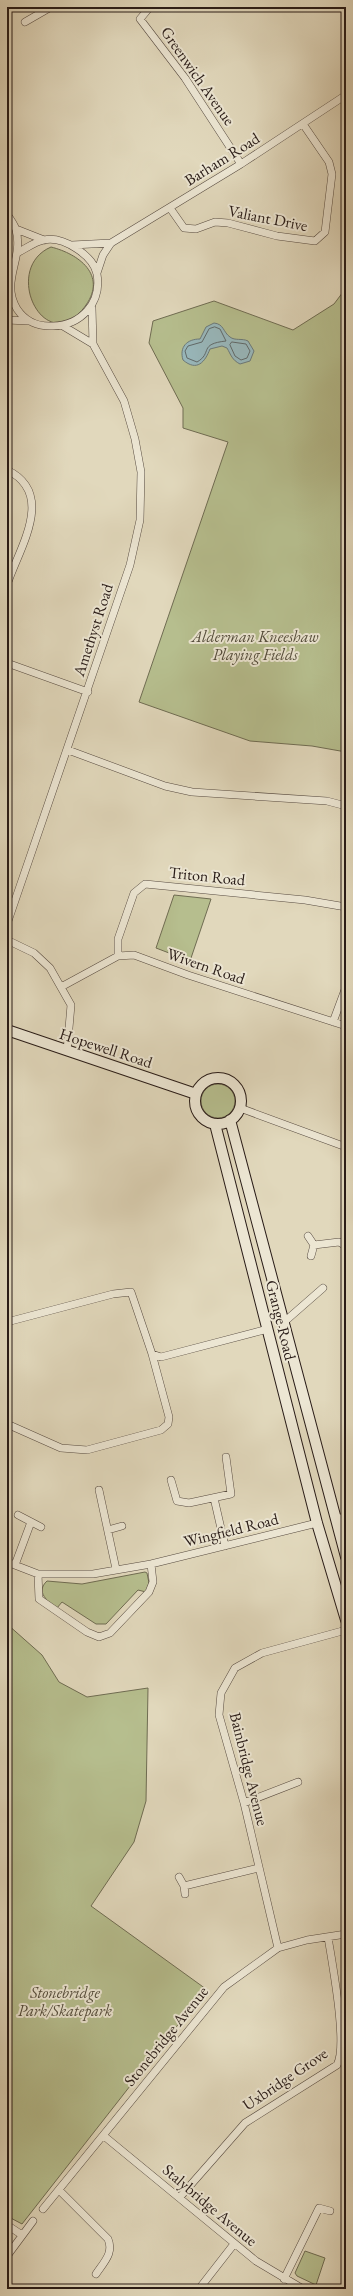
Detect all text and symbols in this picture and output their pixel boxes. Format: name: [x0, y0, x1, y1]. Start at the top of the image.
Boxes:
street label: Greenwich Avenue: [156, 22, 240, 130]
street label: Barham Road: [180, 127, 264, 190]
street label: Valiant Drive: [226, 200, 310, 236]
street label: Amethyst Road: [68, 580, 118, 680]
park label: Alderman Kneeshaw Playing Fields: [190, 626, 319, 665]
street label: Triton Road: [168, 862, 247, 891]
street label: Wivern Road: [164, 943, 249, 990]
street label: Hopewell Road: [57, 1023, 156, 1073]
street label: Grange Road: [261, 1278, 301, 1363]
street label: Wingfield Road: [181, 1508, 281, 1552]
street label: Bainbridge Avenue: [225, 1710, 273, 1828]
park label: Stonebridge Park/Skatepark: [18, 1982, 113, 2021]
street label: Stonebridge Avenue: [119, 1982, 213, 2090]
street label: Uxbridge Grove: [238, 2043, 332, 2115]
street label: Stalybridge Avenue: [158, 2159, 262, 2251]

